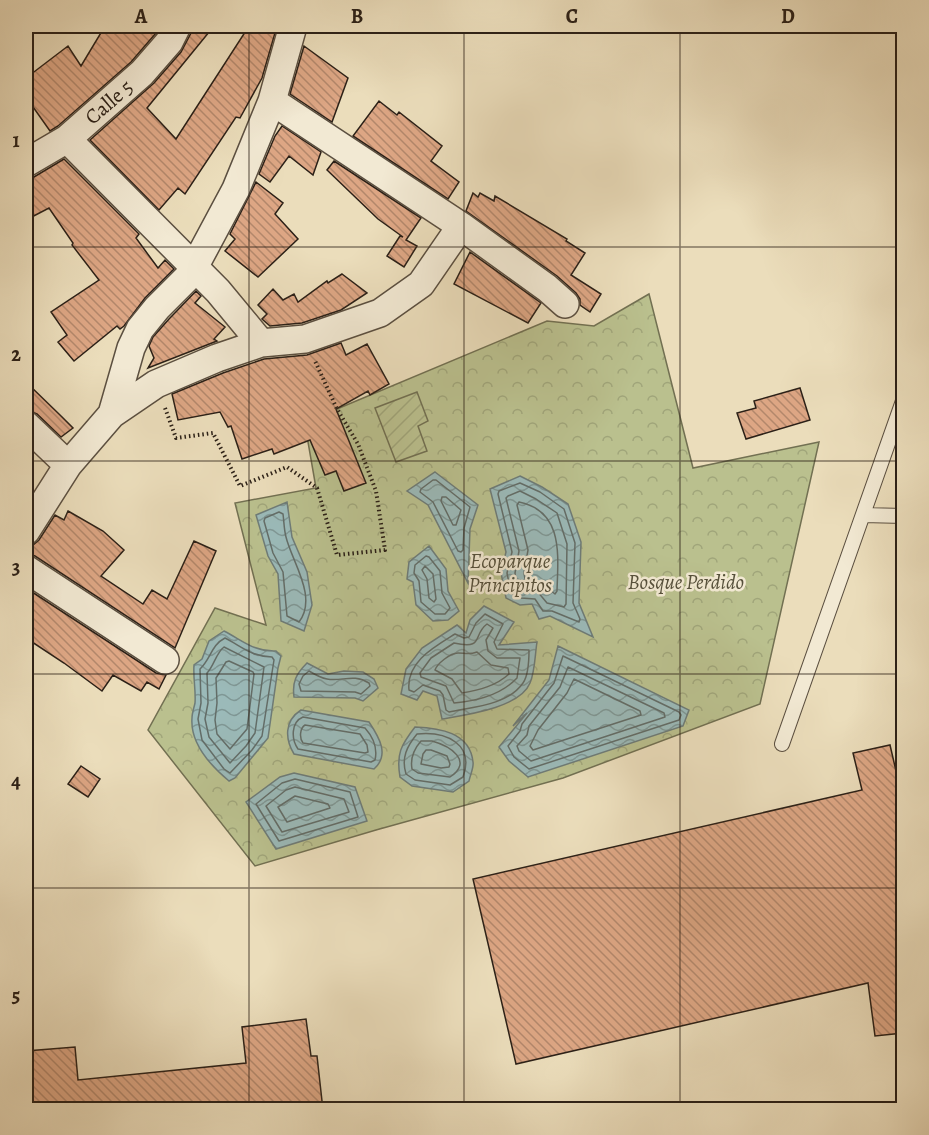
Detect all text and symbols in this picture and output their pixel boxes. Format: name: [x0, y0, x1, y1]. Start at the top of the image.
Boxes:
text: A: [134, 3, 148, 30]
text: B: [351, 3, 363, 30]
text: C: [566, 3, 578, 30]
text: D: [781, 3, 795, 30]
street label: Calle 5: [79, 73, 139, 131]
text: 1: [12, 127, 20, 154]
text: 2: [11, 341, 21, 368]
park label: Ecoparque Principitos: [468, 547, 552, 599]
text: 3: [12, 554, 20, 581]
park label: Bosque Perdido: [628, 568, 744, 596]
text: 4: [11, 768, 21, 795]
text: 5: [12, 982, 20, 1009]

